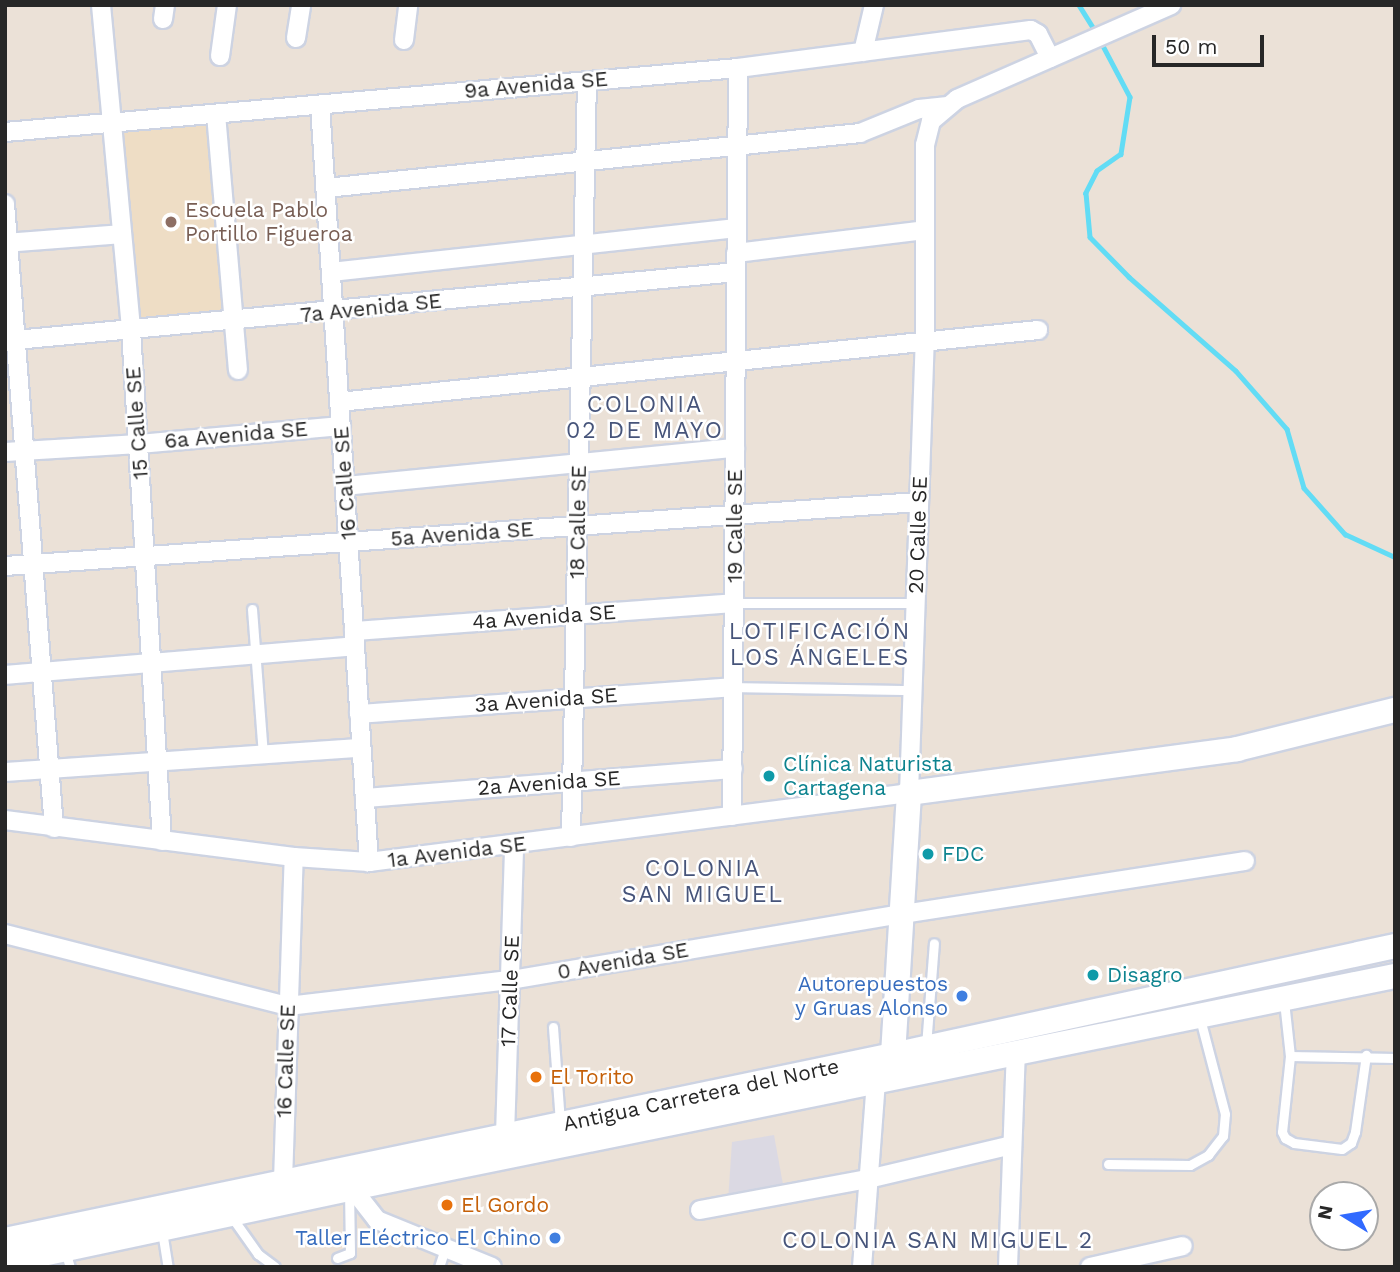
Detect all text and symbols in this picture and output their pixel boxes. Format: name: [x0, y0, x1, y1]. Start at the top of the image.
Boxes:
scale bar: [1155, 21, 1267, 65]
text: 50 m: [1165, 34, 1217, 59]
street label: 9a Avenida SE: [462, 66, 610, 104]
place label: Escuela Pablo Portillo Figueroa: [185, 197, 353, 247]
marker: Escuela Pablo Portillo Figueroa: [163, 214, 179, 230]
street label: 7a Avenida SE: [298, 288, 444, 328]
street label: 15 Calle SE: [120, 366, 154, 480]
district label: COLONIA 02 DE MAYO: [567, 391, 723, 445]
street label: 6a Avenida SE: [162, 416, 310, 454]
street label: 16 Calle SE: [328, 426, 362, 540]
street label: 18 Calle SE: [564, 465, 592, 579]
street label: 19 Calle SE: [722, 469, 748, 583]
street label: 20 Calle SE: [903, 476, 933, 594]
street label: 5a Avenida SE: [389, 516, 535, 552]
street label: 4a Avenida SE: [470, 599, 618, 635]
district label: LOTIFICACIÓN LOS ÁNGELES: [730, 618, 910, 672]
street label: 3a Avenida SE: [473, 682, 619, 718]
place label: Clínica Naturista Cartagena: [783, 751, 953, 801]
street label: 2a Avenida SE: [476, 765, 622, 801]
marker: Clínica Naturista Cartagena: [761, 768, 777, 784]
street label: 1a Avenida SE: [385, 831, 529, 873]
place label: FDC: [942, 841, 984, 867]
marker: FDC: [920, 846, 936, 862]
district label: COLONIA SAN MIGUEL: [623, 855, 783, 909]
street label: 17 Calle SE: [495, 934, 525, 1048]
street label: 0 Avenida SE: [555, 937, 691, 985]
place label: Disagro: [1107, 962, 1183, 988]
marker: Disagro: [1085, 967, 1101, 983]
place label: Autorepuestos y Gruas Alonso: [794, 971, 948, 1021]
marker: Autorepuestos y Gruas Alonso: [954, 988, 970, 1004]
street label: 16 Calle SE: [271, 1004, 301, 1118]
street label: Antigua Carretera del Norte: [560, 1053, 842, 1137]
place label: El Torito: [550, 1064, 636, 1090]
marker: El Torito: [528, 1069, 544, 1085]
north arrow: [1309, 1181, 1379, 1251]
place label: El Gordo: [461, 1192, 550, 1218]
marker: El Gordo: [439, 1197, 455, 1213]
text: N: [1312, 1203, 1337, 1221]
place label: Taller Eléctrico El Chino: [294, 1225, 541, 1251]
district label: COLONIA SAN MIGUEL 2: [784, 1227, 1092, 1255]
marker: Taller Eléctrico El Chino: [547, 1230, 563, 1246]

